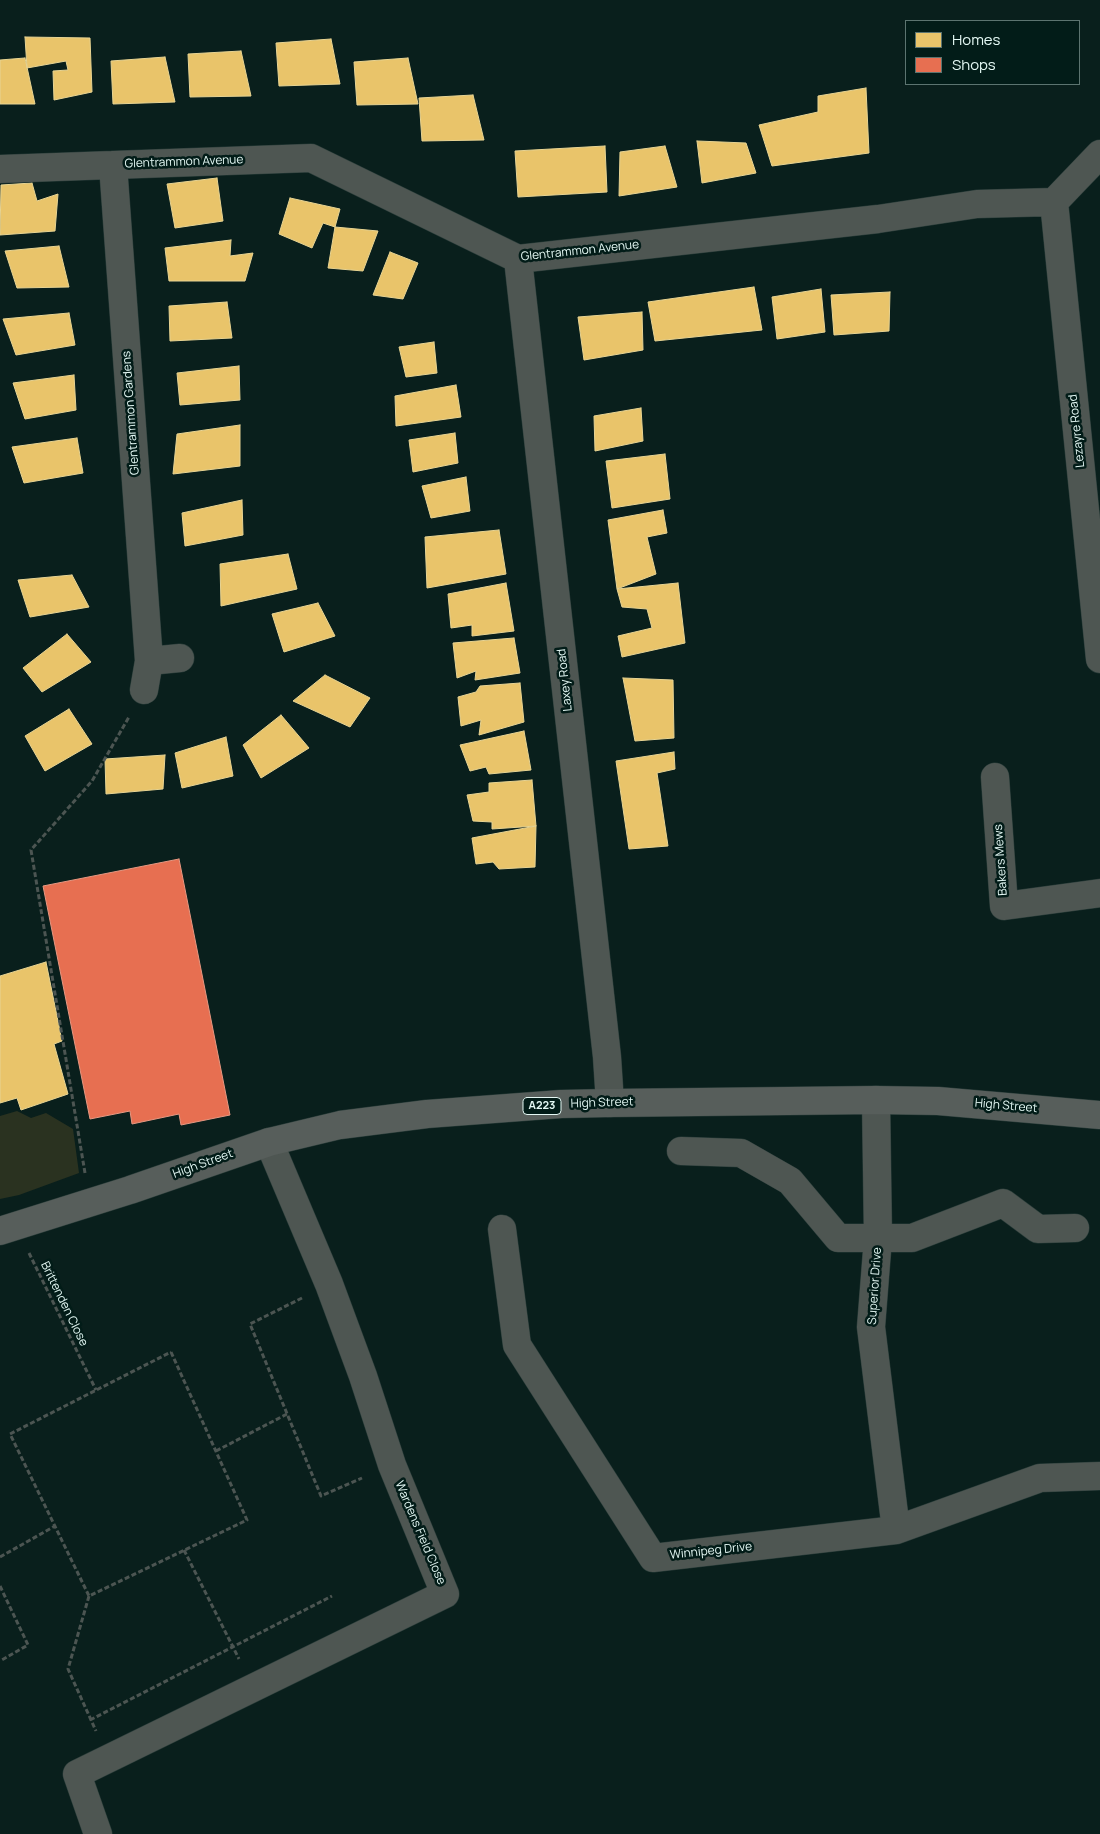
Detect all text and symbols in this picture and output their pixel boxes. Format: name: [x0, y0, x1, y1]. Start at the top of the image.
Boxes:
legend: [905, 20, 1080, 85]
text: Homes: [952, 29, 1000, 50]
text: Shops: [952, 54, 996, 75]
street label: Glentrammon Avenue: [124, 153, 244, 171]
street label: Glentrammon Avenue: [520, 238, 640, 264]
street label: Glentrammon Gardens: [119, 350, 143, 476]
street label: Lezayre Road: [1066, 394, 1088, 468]
street label: Laxey Road: [555, 648, 575, 712]
street label: Bakers Mews: [991, 824, 1011, 896]
street label: High Street: [570, 1095, 634, 1111]
street label: High Street: [974, 1096, 1038, 1116]
road number: A223: [523, 1098, 561, 1114]
street label: High Street: [171, 1146, 235, 1182]
street label: Superior Drive: [865, 1247, 885, 1325]
street label: Brittenden Close: [37, 1259, 91, 1349]
street label: Wardens Field Close: [392, 1479, 448, 1587]
street label: Winnipeg Drive: [669, 1540, 753, 1562]

